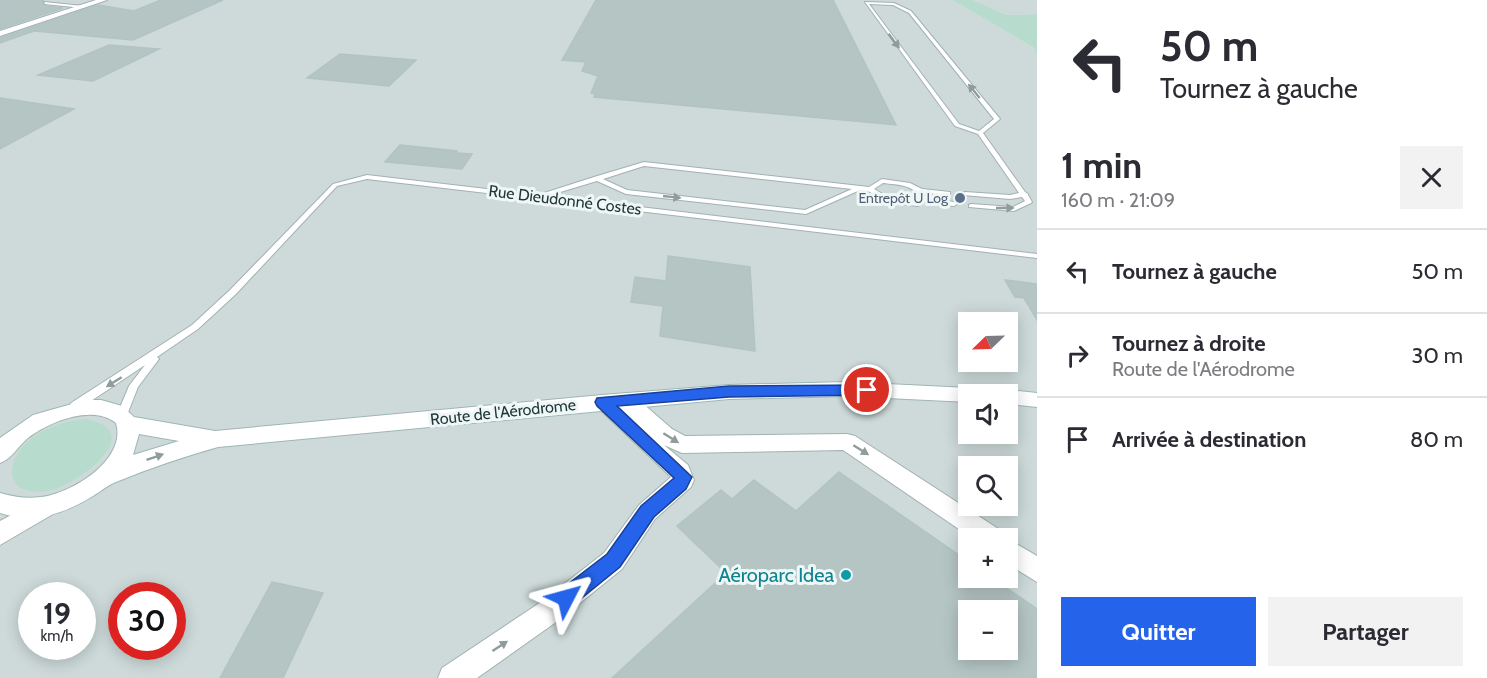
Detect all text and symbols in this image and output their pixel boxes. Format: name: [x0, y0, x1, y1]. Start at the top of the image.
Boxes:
text: 50 m: [1160, 20, 1258, 72]
icon: left: [1061, 24, 1139, 102]
one-way arrow: [888, 32, 900, 48]
text: Tournez à gauche: [1160, 72, 1358, 105]
one-way arrow: [968, 83, 981, 99]
text: 1 min: [1061, 143, 1142, 187]
button: close: [1400, 146, 1463, 209]
street label: Rue Dieudonné Costes: [488, 181, 643, 219]
text: 160 m · 21:09: [1061, 188, 1175, 212]
place label: Entrepôt U Log: [858, 189, 949, 207]
marker: Entrepôt U Log: [953, 191, 967, 205]
one-way arrow: [662, 192, 681, 202]
one-way arrow: [996, 203, 1015, 213]
icon: left: [1061, 255, 1094, 288]
text: Tournez à gauche: [1112, 258, 1277, 285]
text: 50 m: [1411, 258, 1463, 285]
north arrow: [958, 312, 1018, 372]
map controls: [958, 312, 1018, 660]
text: Tournez à droite: [1112, 330, 1266, 357]
icon: right: [1061, 339, 1094, 372]
text: 30 m: [1411, 342, 1463, 369]
text: Route de l'Aérodrome: [1112, 357, 1295, 381]
pin: [841, 364, 892, 415]
icon: arrive: [850, 373, 883, 406]
one-way arrow: [106, 376, 122, 387]
button: sound: [958, 384, 1018, 444]
street label: Route de l'Aérodrome: [429, 395, 577, 429]
icon: arrive: [1061, 423, 1094, 456]
text: Arrivée à destination: [1112, 426, 1306, 453]
text: 80 m: [1410, 426, 1463, 453]
one-way arrow: [663, 432, 679, 443]
one-way arrow: [853, 445, 869, 456]
one-way arrow: [146, 452, 164, 461]
button: search: [958, 456, 1018, 516]
button: +: [958, 528, 1018, 588]
place label: Aéroparc Idea: [718, 563, 834, 587]
position arrow: [534, 566, 598, 630]
marker: Aéroparc Idea: [839, 568, 853, 582]
speed limit sign: 30: [108, 582, 186, 660]
text: 19: [43, 595, 71, 632]
button: Quitter: [1061, 597, 1256, 666]
button: Partager: [1268, 597, 1463, 666]
button: −: [958, 600, 1018, 660]
text: km/h: [41, 627, 73, 645]
one-way arrow: [492, 640, 509, 651]

